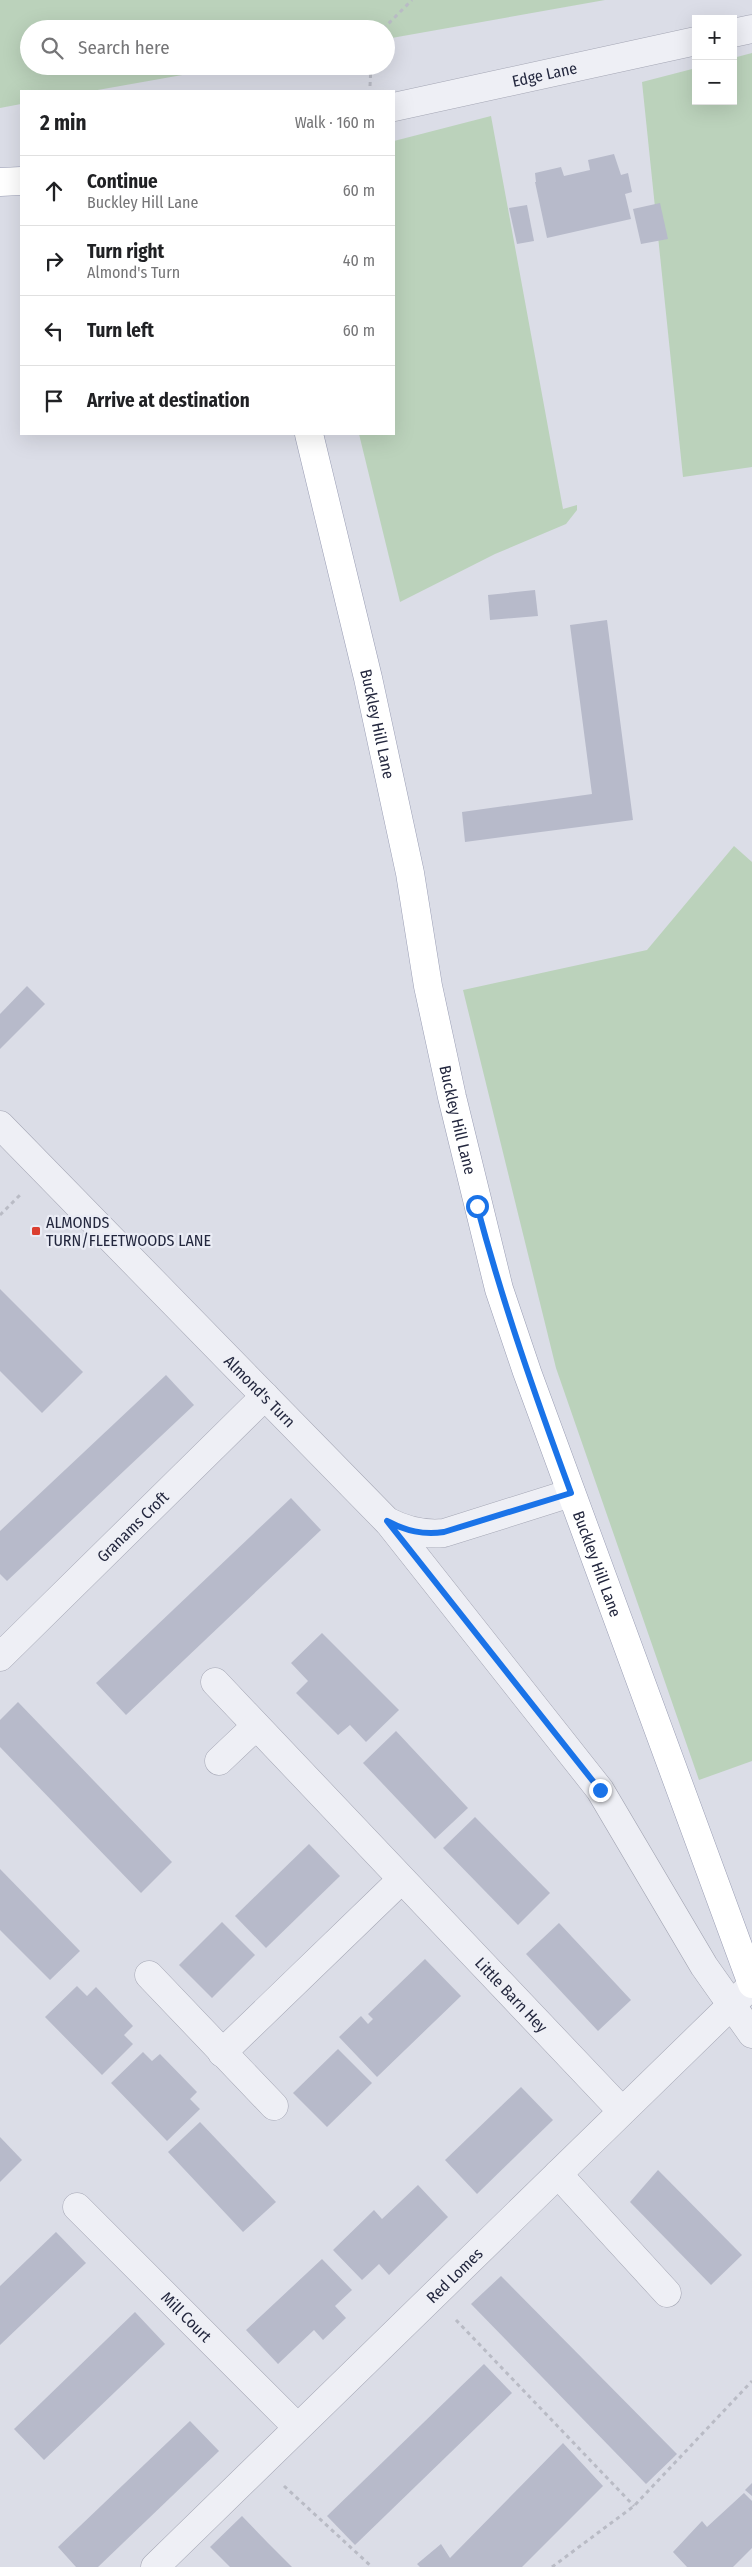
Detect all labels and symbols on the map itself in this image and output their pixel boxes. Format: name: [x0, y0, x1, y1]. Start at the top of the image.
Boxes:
street label: Edge Lane: [510, 58, 579, 90]
street label: Buckley Hill Lane: [357, 667, 399, 781]
street label: Buckley Hill Lane: [436, 1063, 480, 1176]
route start: [466, 1195, 489, 1218]
place label: ALMONDS TURN/FLEETWOODS LANE: [46, 1213, 211, 1250]
marker: ALMONDS TURN/FLEETWOODS LANE: [30, 1225, 42, 1237]
street label: Almond's Turn: [221, 1351, 299, 1431]
street label: Granams Croft: [93, 1487, 173, 1566]
street label: Buckley Hill Lane: [569, 1508, 626, 1619]
route end: [589, 1779, 612, 1802]
street label: Little Barn Hey: [472, 1953, 552, 2037]
street label: Red Lomes: [422, 2244, 486, 2307]
street label: Mill Court: [158, 2288, 216, 2346]

